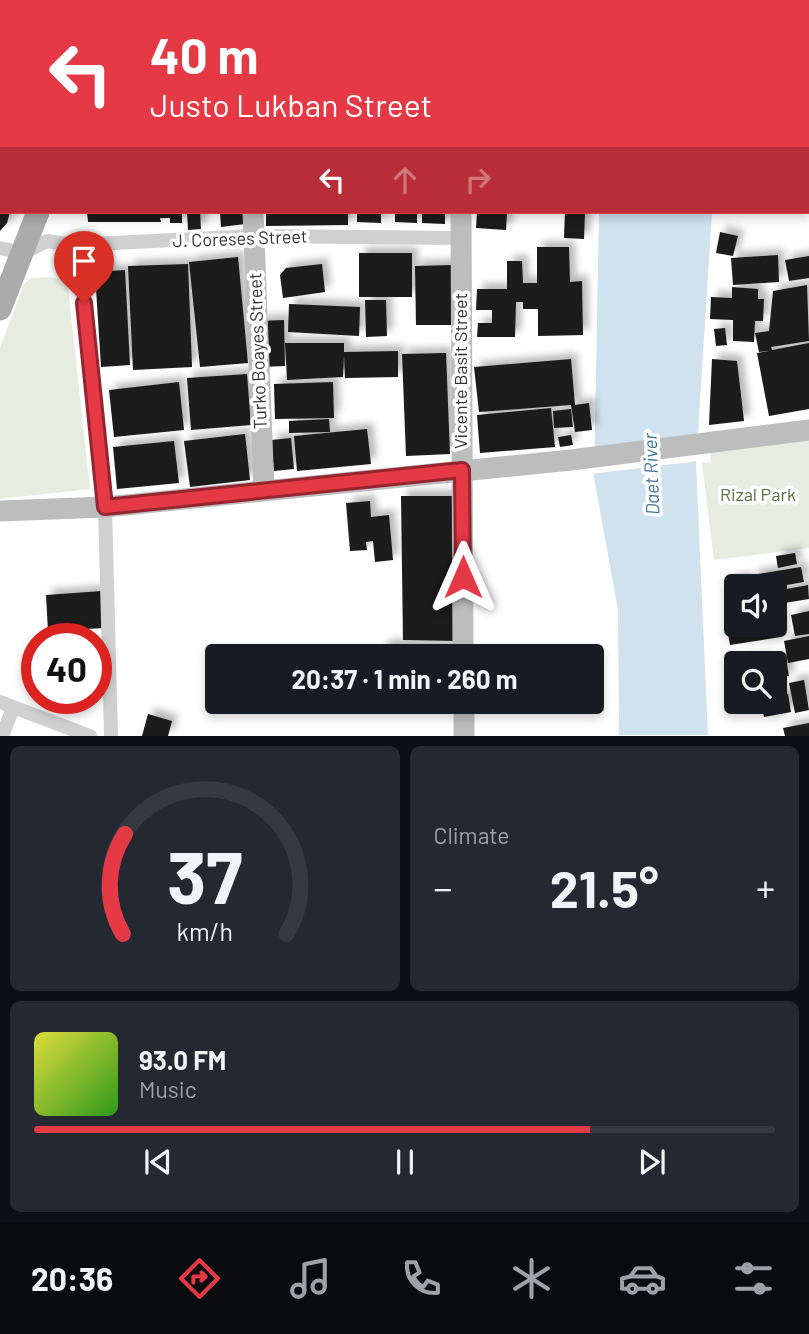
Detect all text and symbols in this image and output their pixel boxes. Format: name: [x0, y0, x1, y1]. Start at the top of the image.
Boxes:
text: 40 m: [150, 25, 258, 84]
icon: left: [35, 28, 126, 119]
text: Justo Lukban Street: [150, 85, 432, 123]
icon: left: [313, 161, 351, 199]
icon: ahead: [386, 161, 424, 199]
icon: right: [459, 161, 497, 199]
street label: J. Coreses Street: [172, 225, 308, 251]
pin: [54, 231, 114, 303]
icon: arrive: [65, 242, 103, 280]
street label: Turko Boayes Street: [243, 272, 271, 430]
street label: Vicente Basit Street: [449, 293, 471, 449]
water label: Daet River: [638, 431, 663, 515]
park label: Rizal Park: [720, 483, 796, 505]
position arrow: [426, 540, 500, 614]
map controls: [724, 574, 787, 714]
button: sound: [724, 574, 787, 637]
speed limit sign: 40: [21, 623, 112, 714]
button: search: [724, 651, 787, 714]
text: 20:37 · 1 min · 260 m: [291, 663, 518, 694]
text: Climate: [434, 821, 510, 849]
text: 37: [167, 832, 242, 920]
text: 21.5°: [550, 856, 659, 918]
text: −: [434, 864, 453, 910]
text: +: [756, 864, 775, 910]
text: km/h: [176, 916, 233, 946]
text: 93.0 FM: [139, 1044, 226, 1075]
text: Music: [139, 1075, 197, 1103]
icon: previous: [139, 1143, 177, 1181]
icon: pause: [386, 1143, 424, 1181]
icon: next: [633, 1143, 671, 1181]
icon: directions: [175, 1254, 224, 1303]
icon: music: [286, 1254, 335, 1303]
icon: phone: [397, 1254, 446, 1303]
icon: climate: [507, 1254, 556, 1303]
icon: car: [618, 1254, 667, 1303]
icon: filters: [729, 1254, 778, 1303]
text: 20:36: [31, 1259, 113, 1297]

